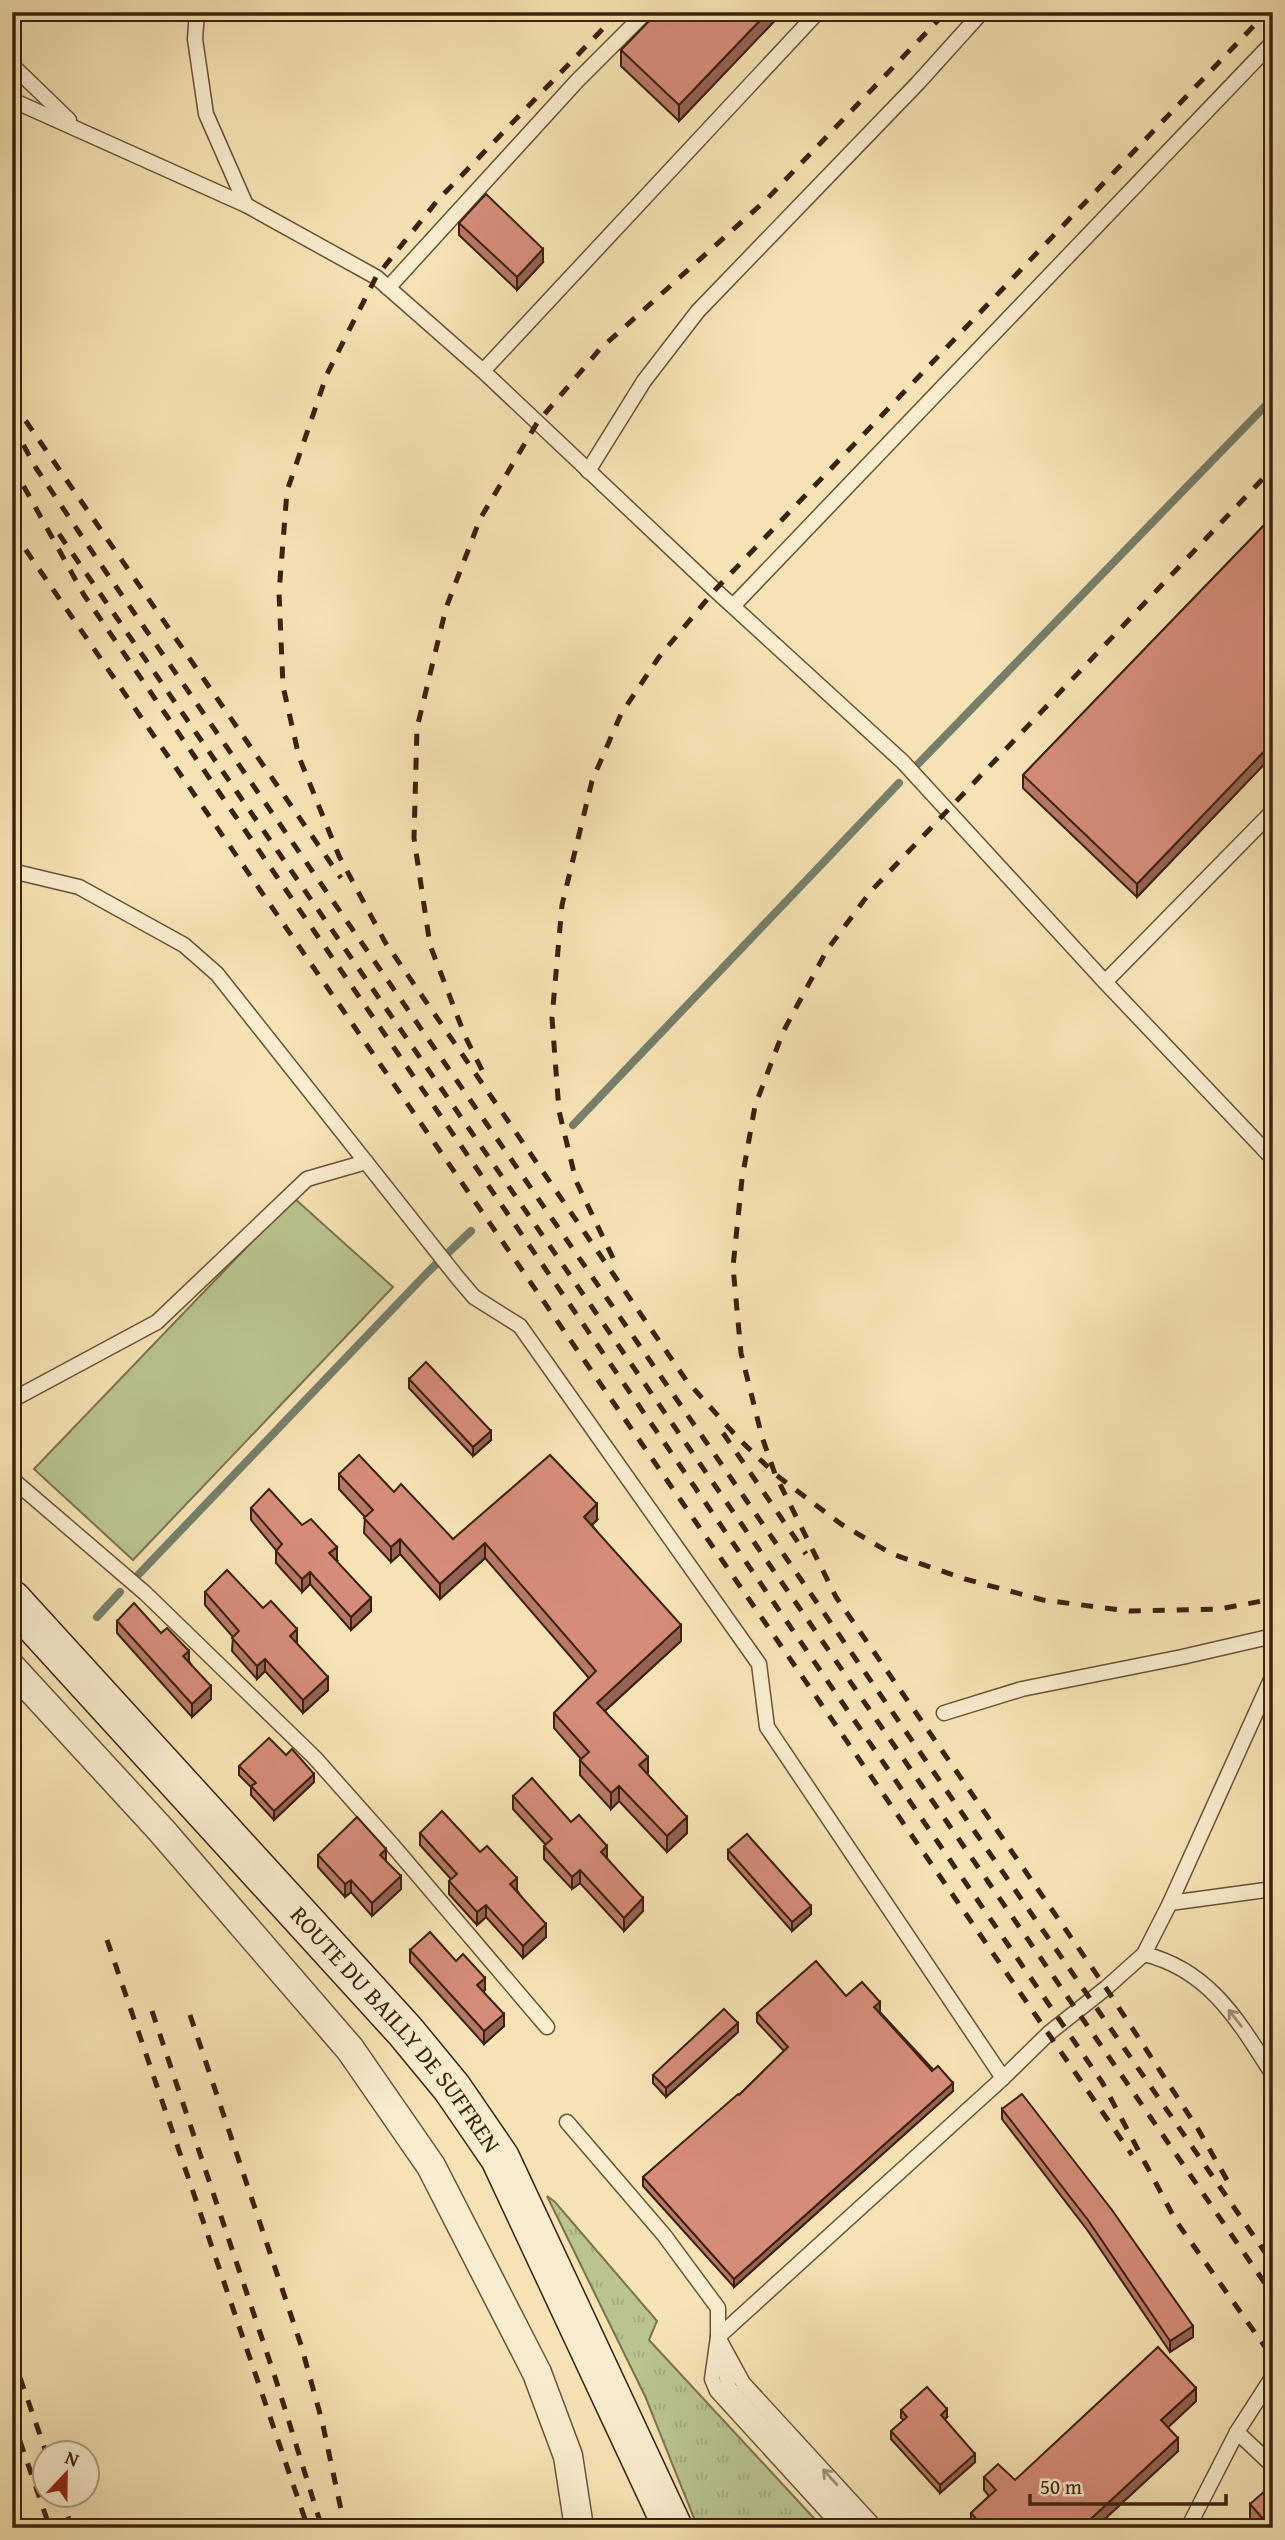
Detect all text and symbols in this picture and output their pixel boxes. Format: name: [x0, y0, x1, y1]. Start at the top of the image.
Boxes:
street label: ROUTE DU BAILLY DE SUFFREN: [282, 1898, 509, 2160]
one-way arrow: [1228, 2010, 1243, 2028]
north arrow: [32, 2438, 102, 2508]
text: N: [61, 2443, 84, 2474]
scale bar: [1030, 2463, 1226, 2507]
one-way arrow: [821, 2469, 838, 2486]
text: 50 m: [1040, 2471, 1082, 2502]

